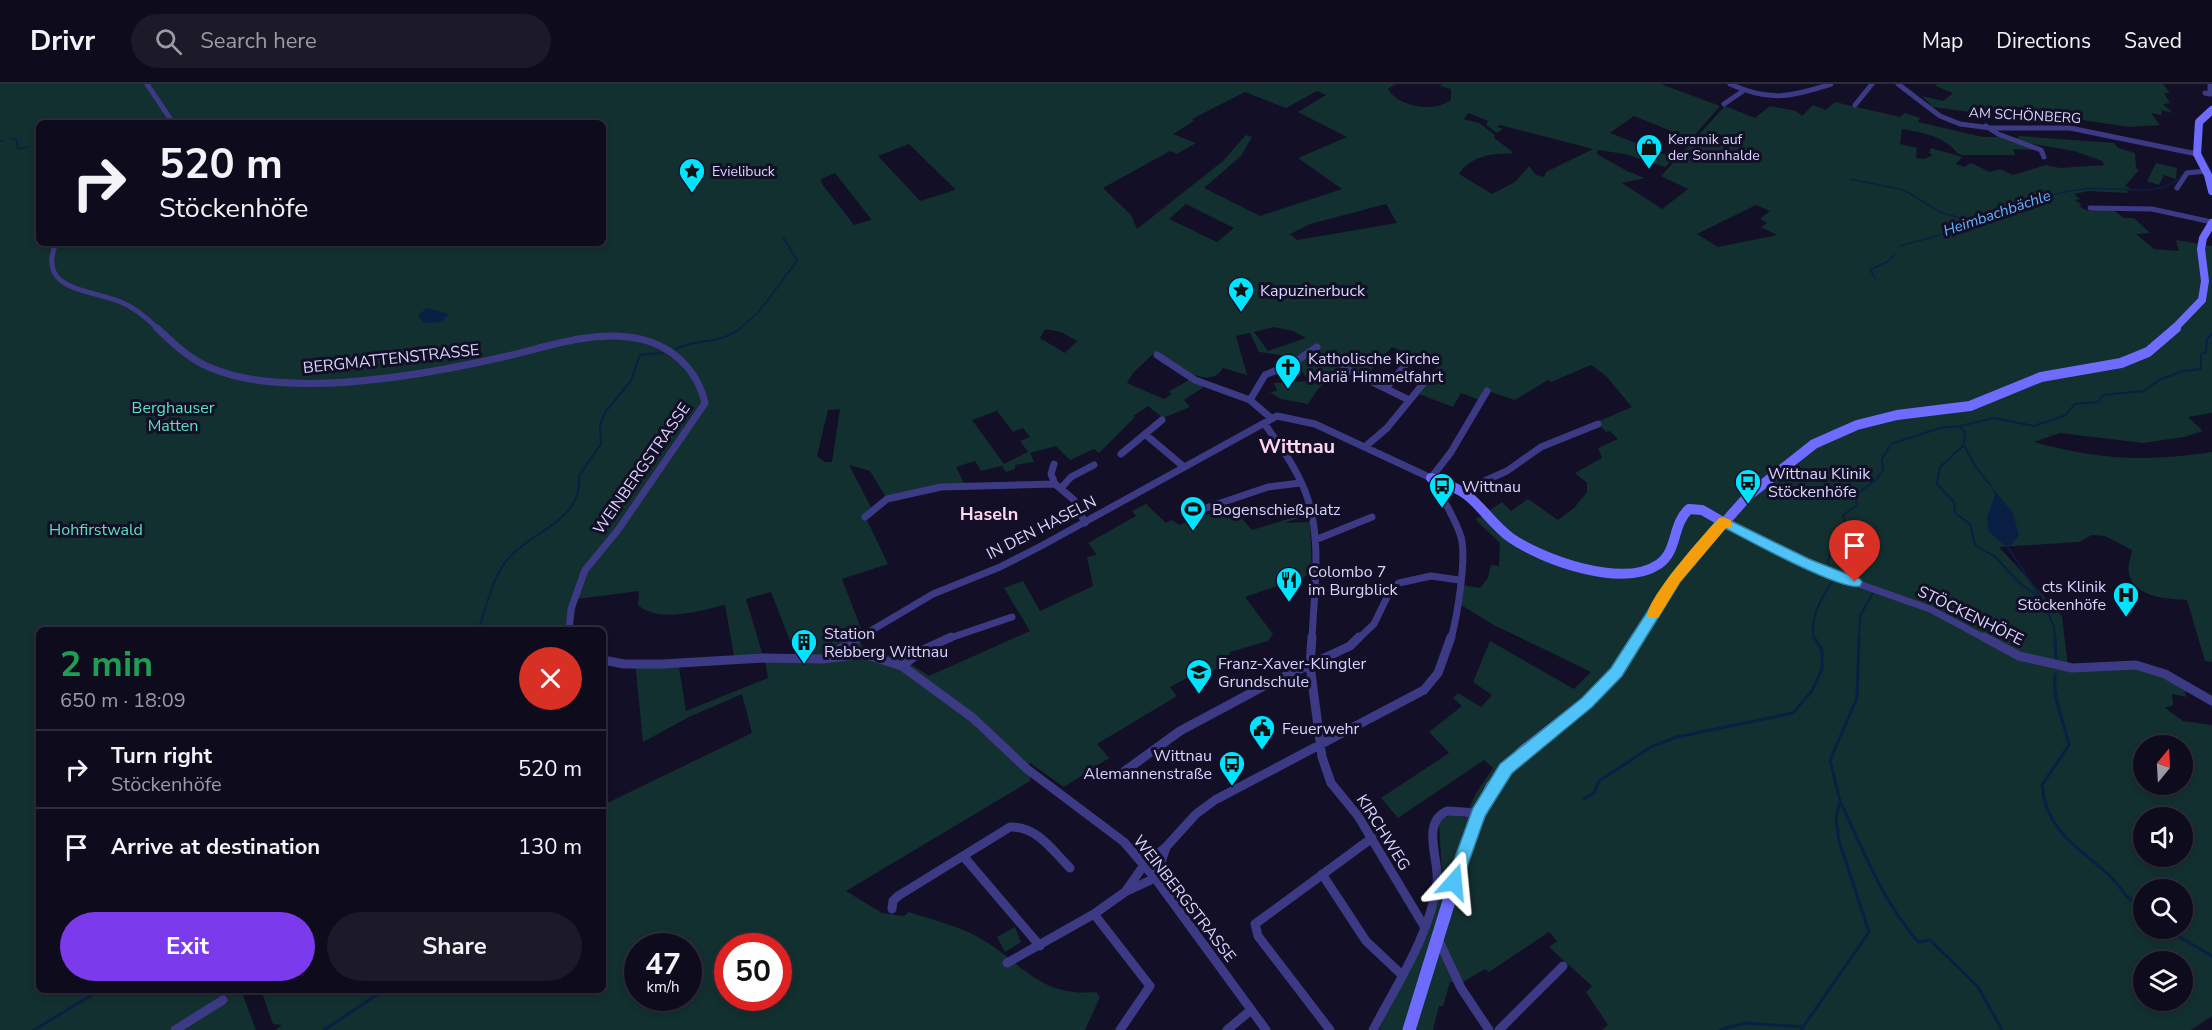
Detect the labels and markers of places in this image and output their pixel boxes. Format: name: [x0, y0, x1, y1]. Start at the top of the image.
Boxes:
place label: Keramik auf der Sonnhalde: [1668, 130, 1760, 165]
shop icon: Keramik auf der Sonnhalde: [1634, 132, 1664, 170]
place icon: Evielibuck: [677, 156, 707, 194]
place label: Evielibuck: [712, 162, 776, 181]
place icon: Kapuzinerbuck: [1226, 275, 1256, 313]
place label: Kapuzinerbuck: [1260, 280, 1366, 302]
place label: Katholische Kirche Mariä Himmelfahrt: [1308, 348, 1444, 388]
church icon: Katholische Kirche Mariä Himmelfahrt: [1273, 352, 1303, 390]
place label: Wittnau Klinik Stöckenhöfe: [1768, 463, 1871, 503]
bus stop icon: Wittnau Klinik Stöckenhöfe: [1733, 467, 1763, 505]
bus stop icon: Wittnau: [1427, 471, 1457, 509]
place label: Wittnau: [1462, 476, 1521, 498]
sports icon: Bogenschießplatz: [1178, 494, 1208, 532]
place label: Bogenschießplatz: [1212, 499, 1341, 521]
pin: [1829, 520, 1880, 582]
place label: Colombo 7 im Burgblick: [1308, 561, 1398, 601]
restaurant icon: Colombo 7 im Burgblick: [1274, 565, 1304, 603]
place label: cts Klinik Stöckenhöfe: [2017, 576, 2107, 616]
hospital icon: cts Klinik Stöckenhöfe: [2111, 580, 2141, 618]
place label: Station Rebberg Wittnau: [824, 623, 948, 663]
building icon: Station Rebberg Wittnau: [789, 627, 819, 665]
place label: Franz-Xaver-Klingler Grundschule: [1218, 653, 1367, 693]
school or university icon: Franz-Xaver-Klingler Grundschule: [1184, 657, 1214, 695]
public building icon: Feuerwehr: [1247, 713, 1277, 751]
place label: Feuerwehr: [1282, 718, 1360, 740]
place label: Wittnau Alemannenstraße: [1084, 745, 1212, 785]
bus stop icon: Wittnau Alemannenstraße: [1217, 749, 1247, 787]

